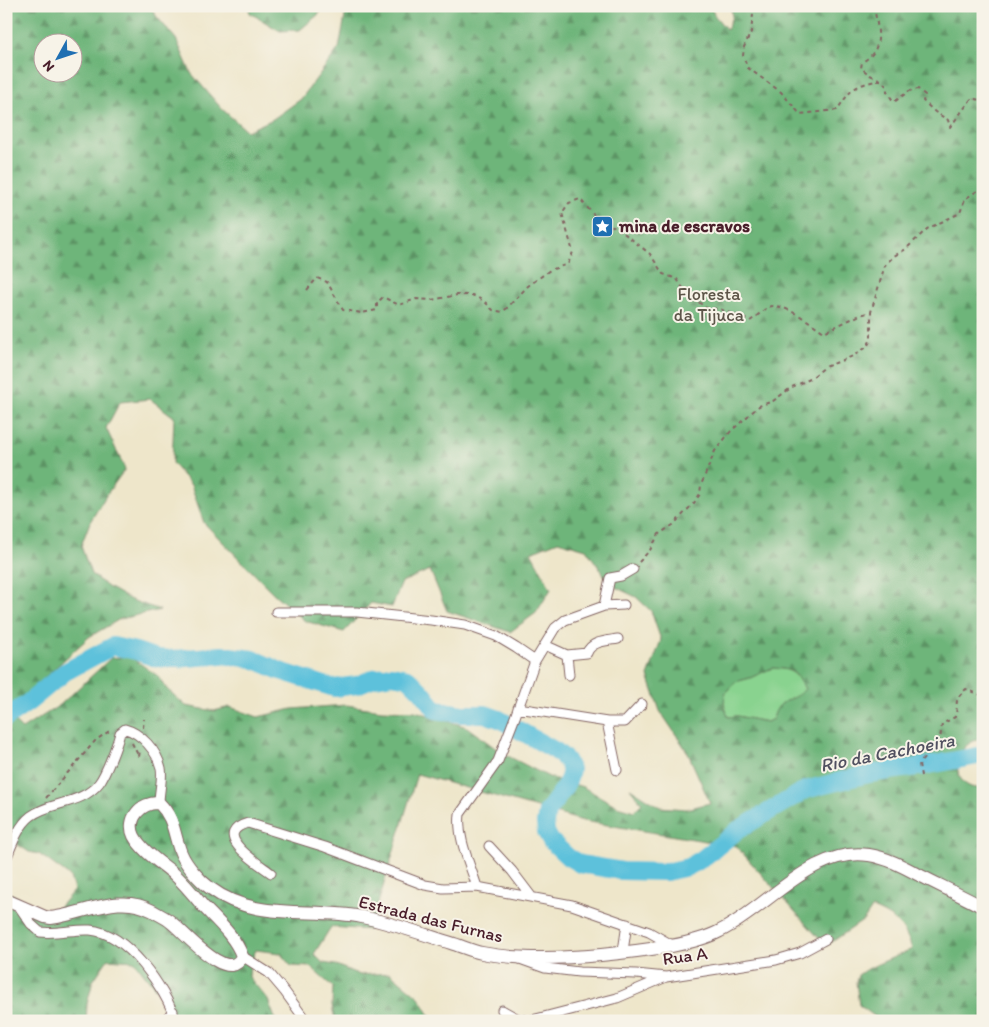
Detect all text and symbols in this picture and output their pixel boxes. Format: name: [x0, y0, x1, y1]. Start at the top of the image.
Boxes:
north arrow: [32, 32, 82, 82]
text: N: [39, 57, 58, 75]
place icon: mina de escravos: [591, 214, 615, 238]
place label: mina de escravos: [618, 215, 750, 237]
park label: Floresta da Tijuca: [674, 283, 745, 326]
water label: Rio da Cachoeira: [818, 728, 957, 777]
street label: Estrada das Furnas: [357, 890, 505, 948]
street label: Rua A: [661, 942, 709, 970]

